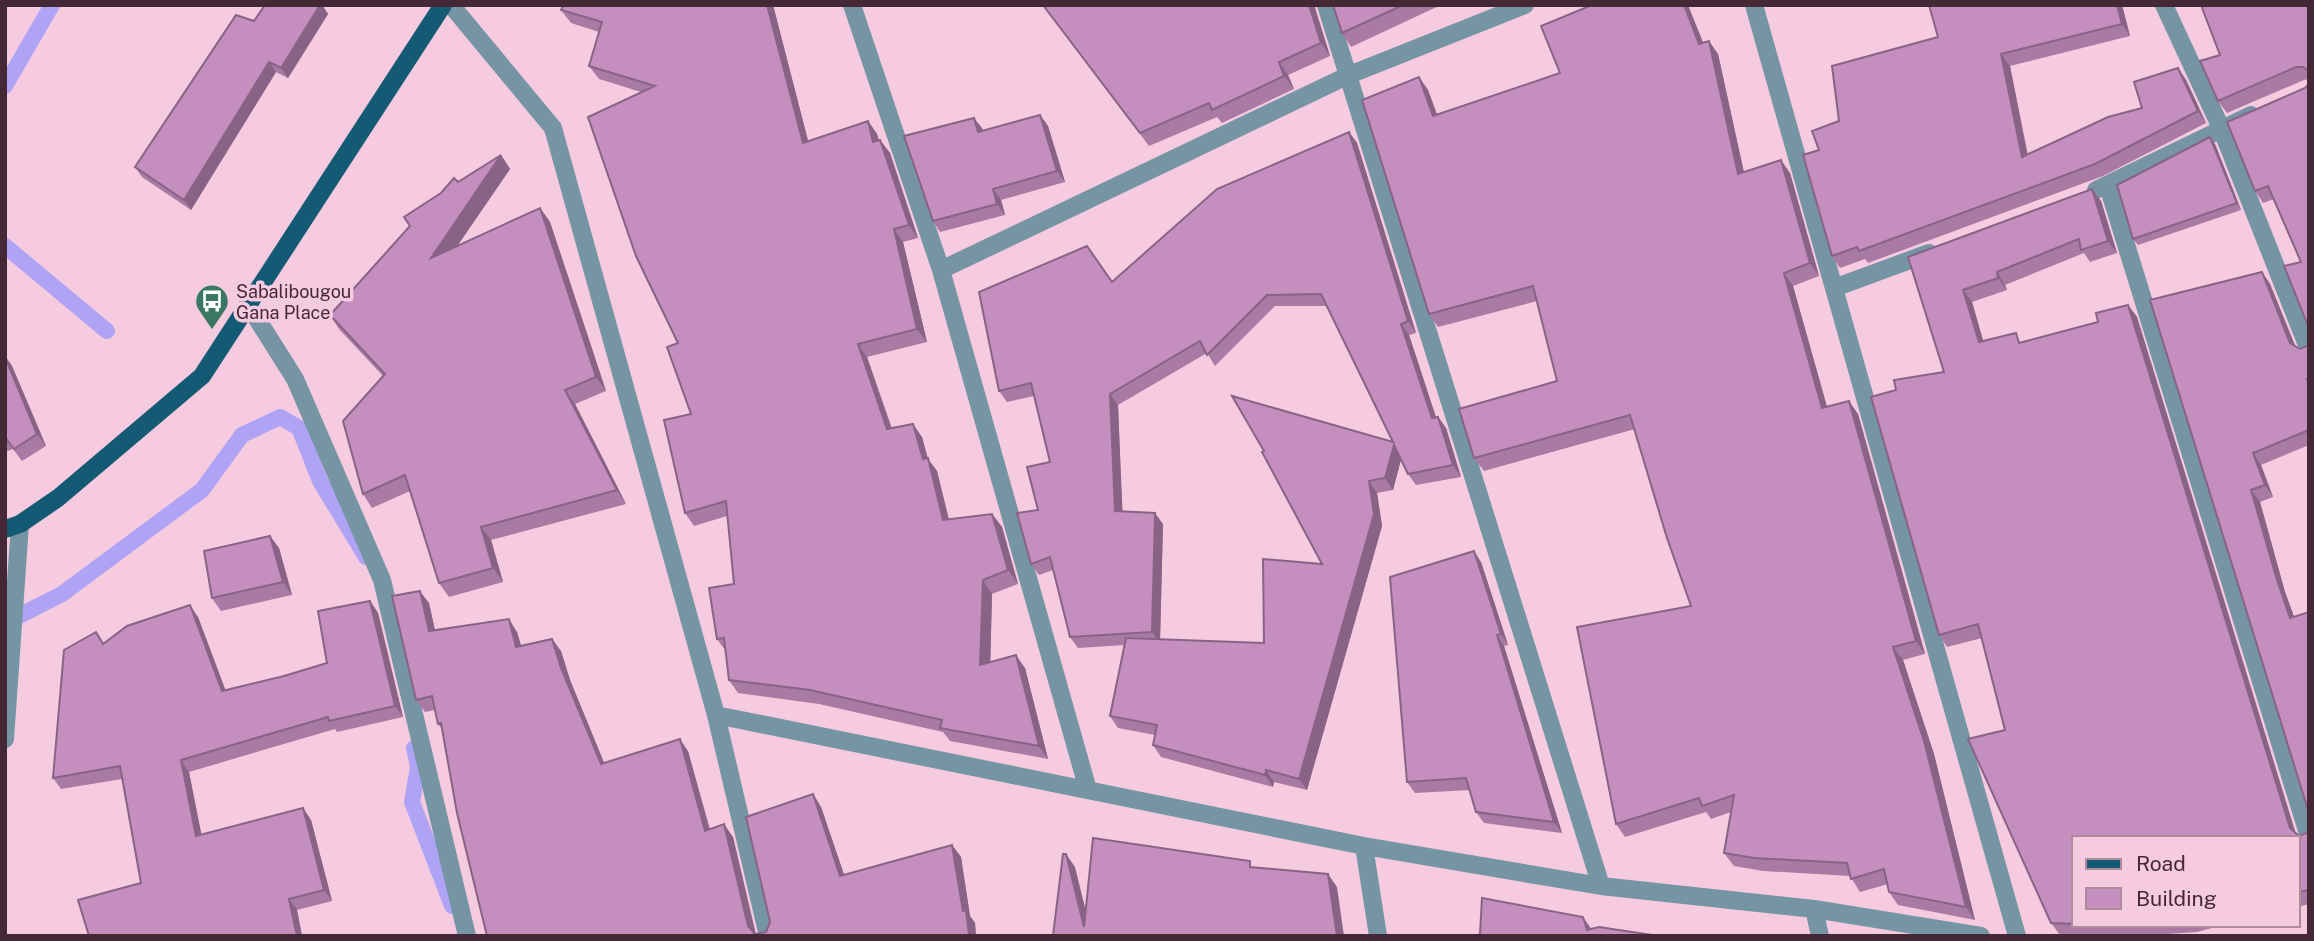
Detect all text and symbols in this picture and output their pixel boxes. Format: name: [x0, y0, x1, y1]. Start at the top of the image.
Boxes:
place label: Sabalibougou Gana Place: [236, 281, 351, 323]
bus stop icon: Sabalibougou Gana Place: [193, 282, 231, 331]
legend: [2072, 836, 2300, 927]
text: Road: [2136, 851, 2186, 876]
text: Building: [2136, 886, 2217, 911]

